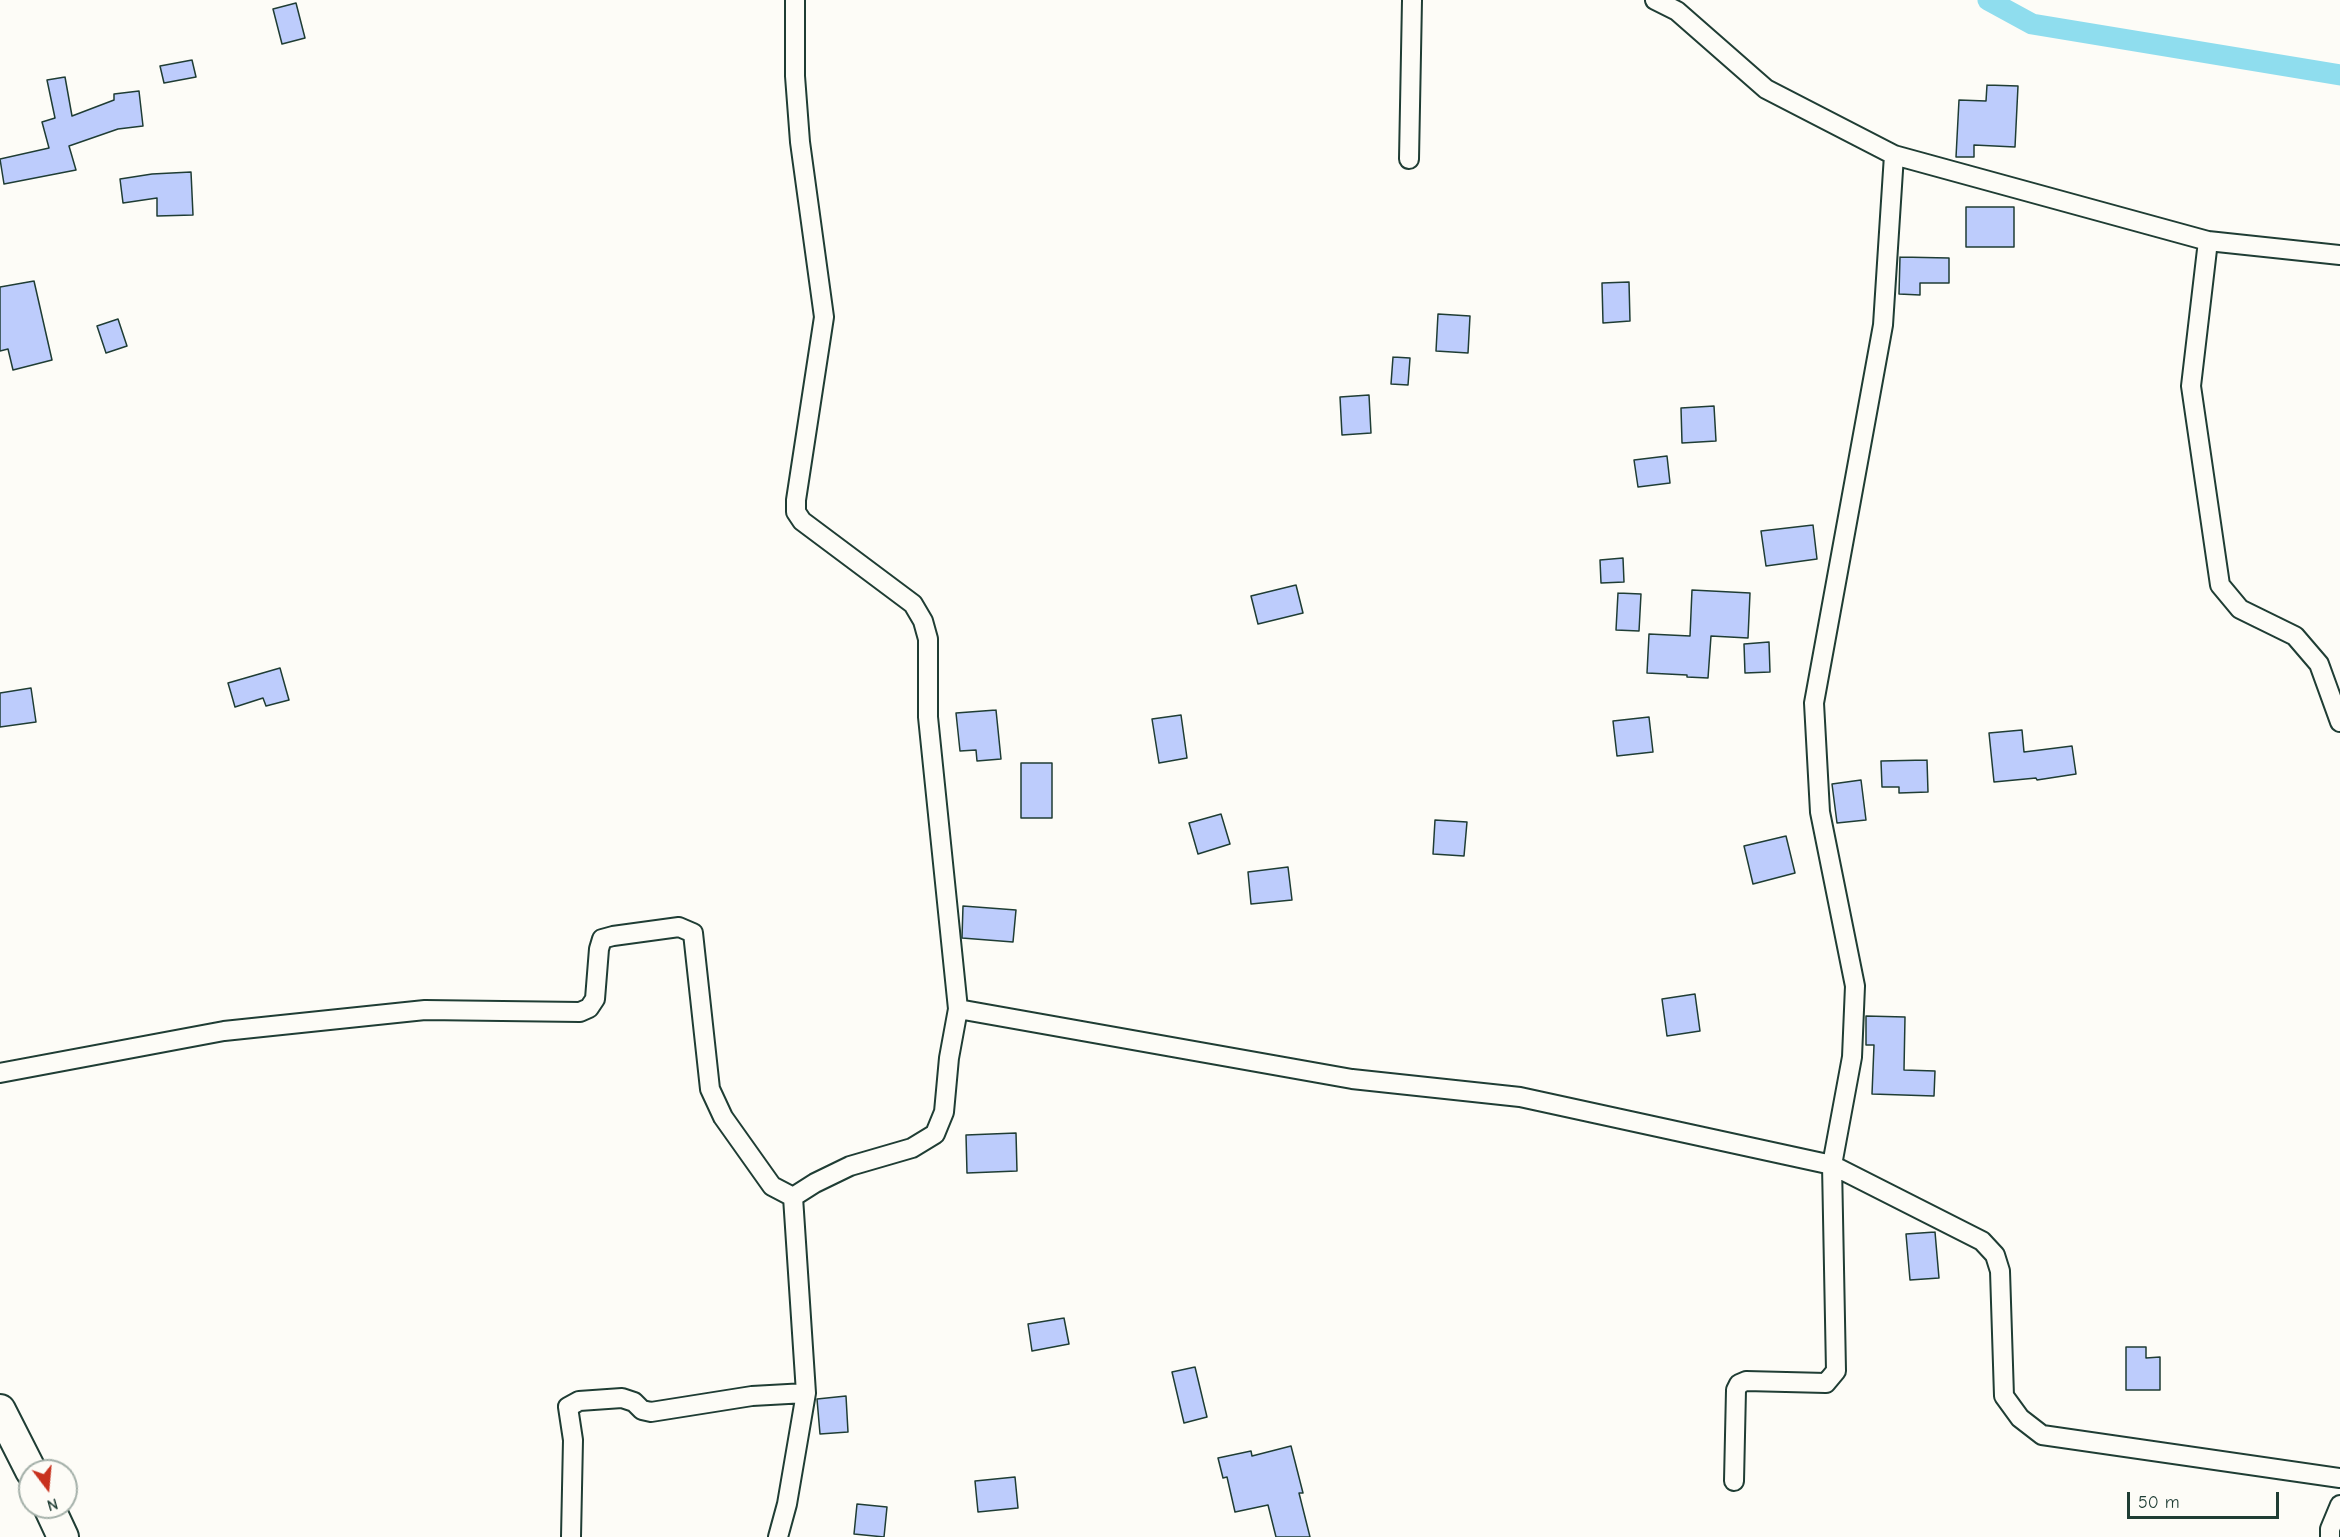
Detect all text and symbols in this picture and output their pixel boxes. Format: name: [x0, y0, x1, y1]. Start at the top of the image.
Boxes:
north arrow: [18, 1459, 78, 1519]
scale bar: [2130, 1480, 2282, 1518]
text: 50 m: [2138, 1492, 2180, 1513]
text: N: [45, 1494, 60, 1514]

